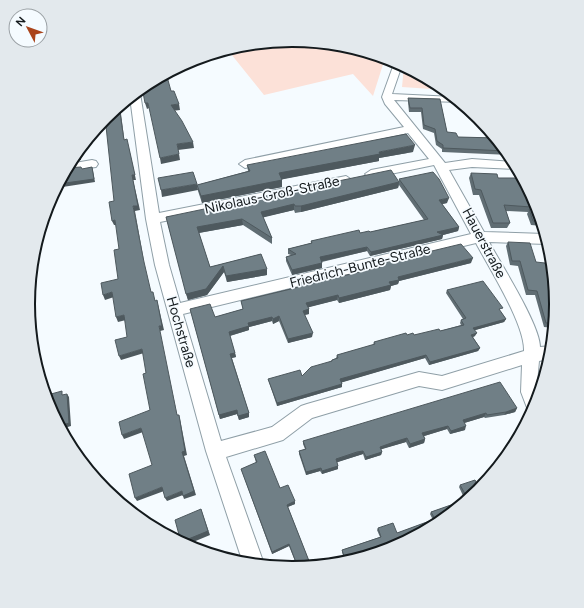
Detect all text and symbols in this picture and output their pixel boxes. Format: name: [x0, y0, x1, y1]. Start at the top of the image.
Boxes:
north arrow: [8, 8, 48, 48]
text: N: [13, 14, 29, 29]
street label: Nikolaus-Groß-Straße: [203, 172, 341, 218]
street label: Hauerstraße: [458, 205, 510, 281]
street label: Friedrich-Bunte-Straße: [288, 240, 433, 292]
street label: Hochstraße: [163, 294, 199, 370]

